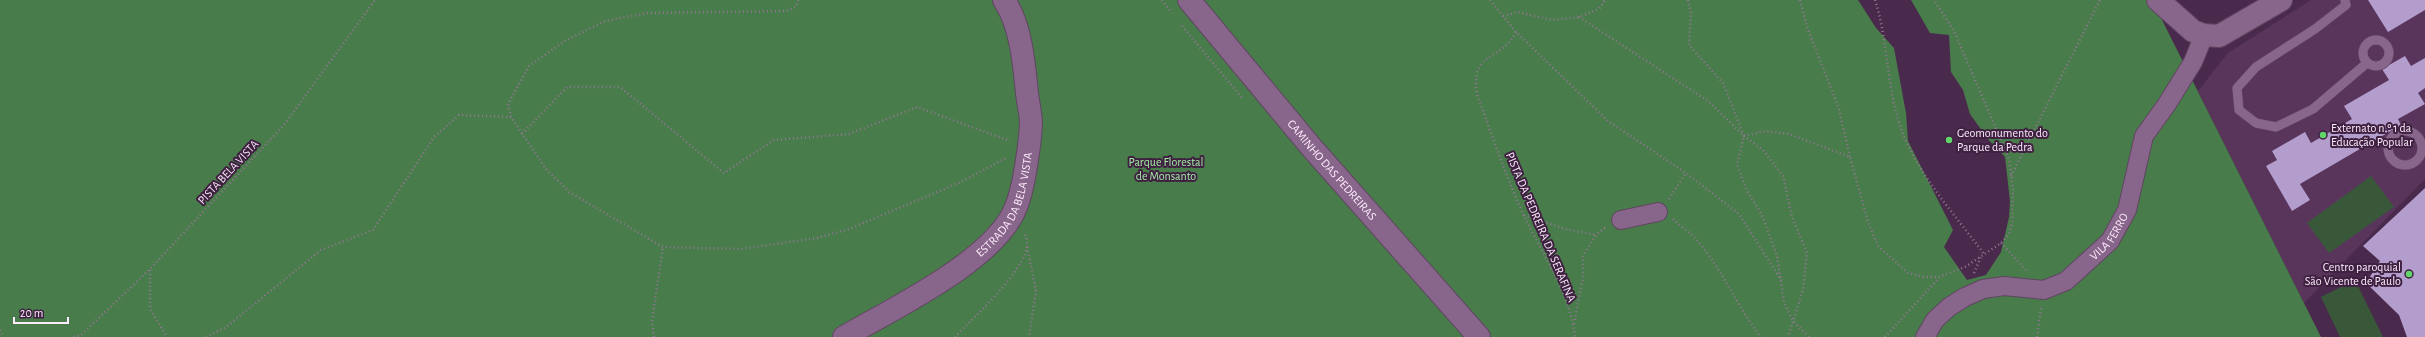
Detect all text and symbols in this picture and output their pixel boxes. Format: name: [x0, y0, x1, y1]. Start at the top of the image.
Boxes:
street label: CAMINHO DAS PEDREIRAS: [1285, 117, 1379, 223]
place label: Externato n.º 1 da Educação Popular: [2331, 122, 2413, 148]
place label: Geomonumento do Parque da Pedra: [1957, 127, 2048, 153]
marker: Externato n.º 1 da Educação Popular: [2318, 130, 2328, 140]
marker: Geomonumento do Parque da Pedra: [1944, 135, 1954, 145]
street label: PISTA BELA VISTA: [195, 138, 261, 206]
street label: PISTA DA PEDREIRA DA SERAFINA: [1504, 150, 1578, 304]
street label: ESTRADA DA BELA VISTA: [974, 151, 1034, 259]
park label: Parque Florestal de Monsanto: [1128, 156, 1204, 182]
street label: VILA FERRO: [2088, 211, 2130, 262]
place label: Centro paroquial São Vicente de Paulo: [2305, 261, 2401, 287]
marker: Centro paroquial São Vicente de Paulo: [2404, 269, 2414, 279]
scale bar: [14, 299, 68, 325]
text: 20 m: [20, 307, 43, 319]

